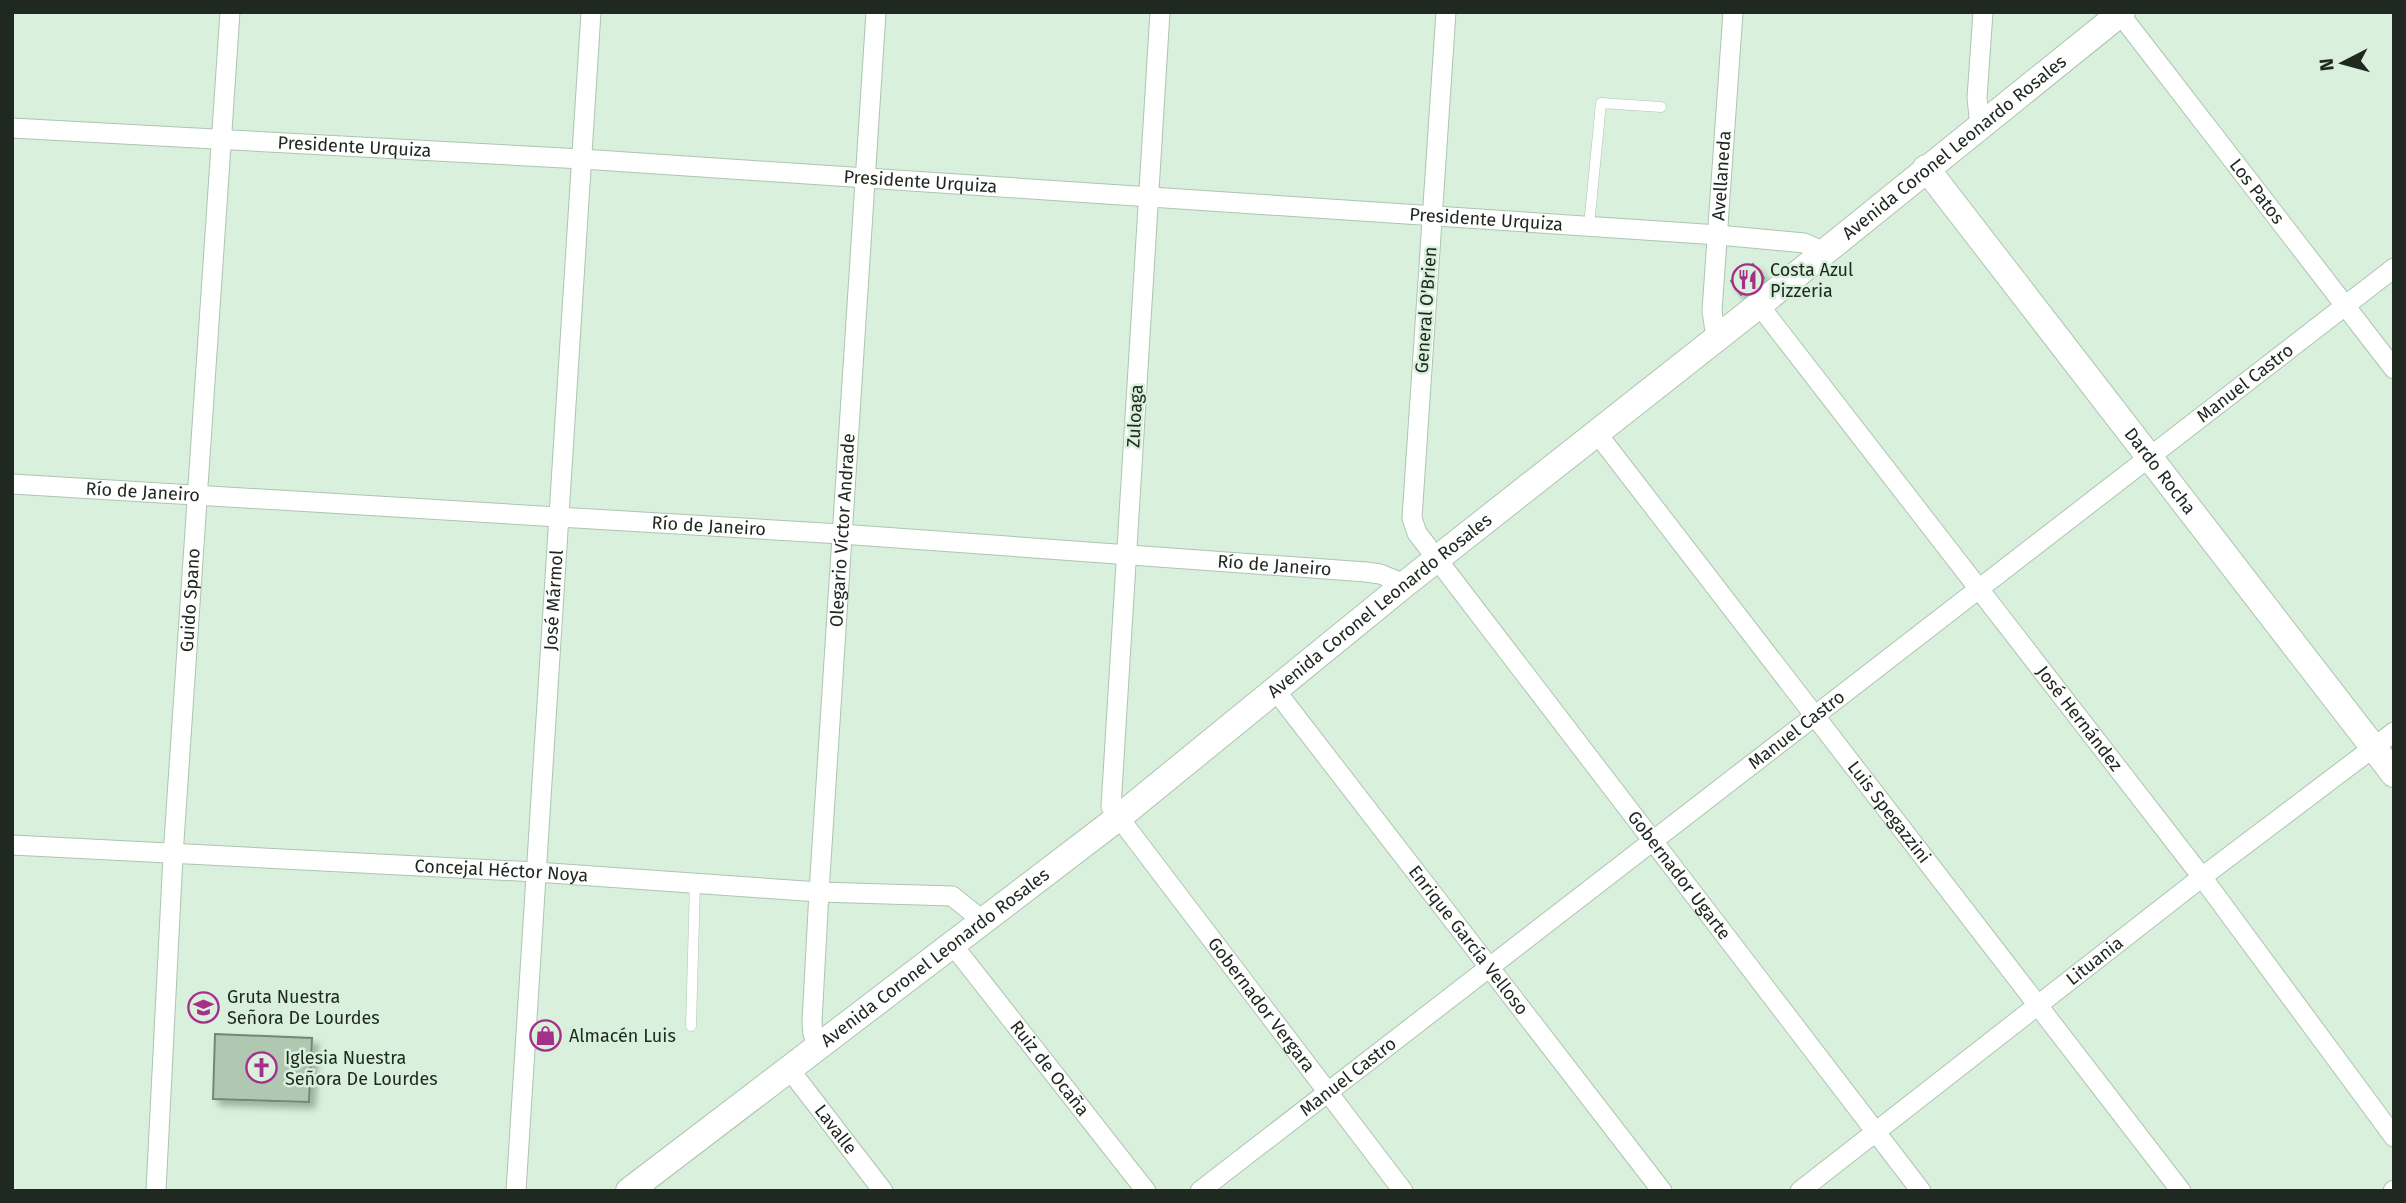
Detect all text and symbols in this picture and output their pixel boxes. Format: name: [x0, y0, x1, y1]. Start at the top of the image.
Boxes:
north arrow: [2308, 28, 2378, 98]
street label: Avenida Coronel Leonardo Rosales: [1838, 50, 2071, 244]
text: N: [2314, 57, 2339, 72]
street label: Avellaneda: [1707, 130, 1736, 221]
street label: Presidente Urquiza: [277, 131, 432, 162]
street label: Los Patos: [2225, 154, 2289, 228]
street label: Presidente Urquiza: [843, 166, 998, 198]
street label: Presidente Urquiza: [1409, 203, 1564, 236]
street label: General O'Brien: [1411, 246, 1441, 374]
place label: Costa Azul Pizzeria: [1770, 259, 1853, 302]
restaurant icon: Costa Azul Pizzeria: [1730, 263, 1764, 297]
street label: Manuel Castro: [2192, 339, 2298, 427]
street label: Zuloaga: [1122, 384, 1148, 448]
street label: Dardo Rocha: [2120, 423, 2201, 519]
street label: Olegario Víctor Andrade: [825, 433, 860, 628]
street label: Río de Janeiro: [85, 477, 200, 506]
street label: Avenida Coronel Leonardo Rosales: [1263, 509, 1496, 703]
street label: Río de Janeiro: [651, 512, 766, 540]
street label: Guido Spano: [176, 547, 205, 653]
street label: José Mármol: [539, 549, 568, 651]
street label: Río de Janeiro: [1217, 550, 1332, 580]
street label: José Hernández: [2032, 661, 2127, 776]
street label: Manuel Castro: [1744, 686, 1849, 774]
street label: Luis Spegazzini: [1843, 757, 1935, 868]
street label: Gobernador Ugarte: [1623, 806, 1735, 944]
street label: Concejal Héctor Noya: [414, 855, 589, 887]
street label: Enrique García Velloso: [1404, 861, 1533, 1019]
street label: Avenida Coronel Leonardo Rosales: [816, 863, 1054, 1052]
street label: Lituania: [2062, 932, 2128, 990]
street label: Gobernador Vergara: [1203, 933, 1320, 1077]
place label: Gruta Nuestra Señora De Lourdes: [227, 986, 380, 1029]
school or university icon: Gruta Nuestra Señora De Lourdes: [187, 990, 221, 1024]
street label: Ruiz de Ocaña: [1005, 1016, 1094, 1120]
shop icon: Almacén Luis: [529, 1019, 563, 1053]
place label: Almacén Luis: [569, 1025, 676, 1047]
street label: Manuel Castro: [1295, 1032, 1401, 1121]
place label: Iglesia Nuestra Señora De Lourdes: [285, 1047, 438, 1090]
church icon: Iglesia Nuestra Señora De Lourdes: [245, 1051, 279, 1085]
street label: Lavalle: [810, 1100, 862, 1159]

